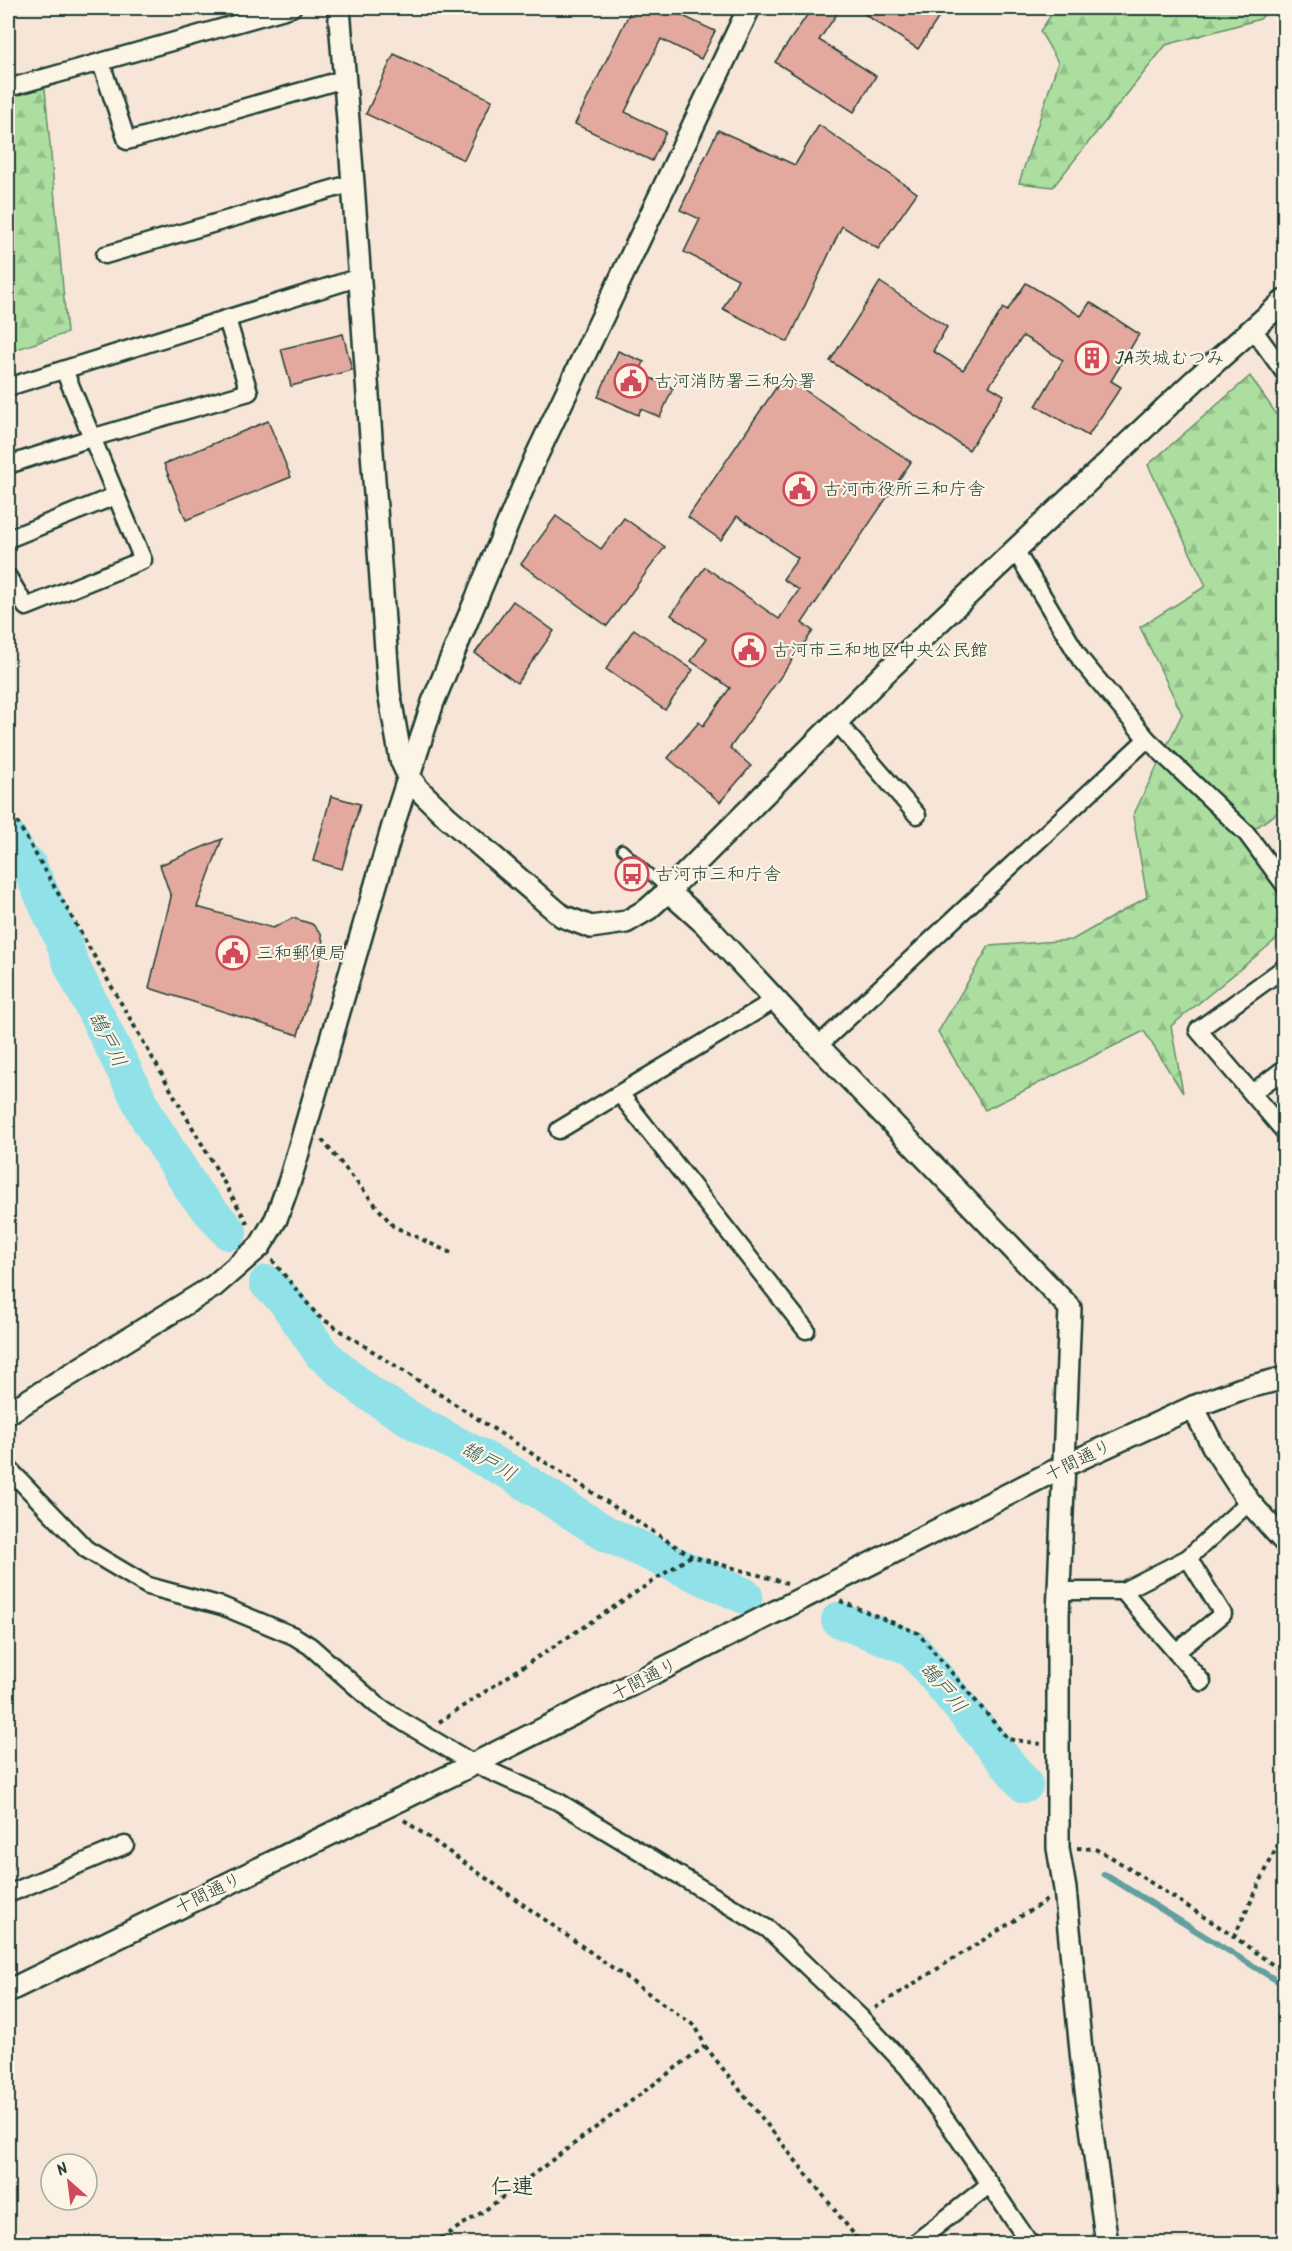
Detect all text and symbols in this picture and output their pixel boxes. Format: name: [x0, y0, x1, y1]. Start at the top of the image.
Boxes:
building icon: JA茨城むつみ: [1074, 340, 1110, 376]
place label: JA茨城むつみ: [1115, 345, 1224, 374]
public building icon: 古河消防署三和分署: [613, 363, 649, 399]
place label: 古河消防署三和分署: [654, 368, 816, 397]
public building icon: 古河市役所三和庁舎: [782, 471, 818, 507]
place label: 古河市役所三和庁舎: [823, 476, 985, 505]
public building icon: 古河市三和地区中央公民館: [731, 632, 767, 668]
place label: 古河市三和地区中央公民館: [772, 637, 988, 666]
bus stop icon: 古河市三和庁舎: [614, 856, 650, 892]
place label: 古河市三和庁舎: [655, 861, 781, 890]
public building icon: 三和郵便局: [215, 935, 251, 971]
place label: 三和郵便局: [256, 940, 346, 969]
water label: 鵠戸川: [78, 1006, 134, 1074]
street label: 十間通り: [1040, 1433, 1117, 1490]
water label: 鵠戸川: [454, 1434, 522, 1492]
street label: 十間通り: [606, 1651, 683, 1710]
water label: 鵠戸川: [911, 1655, 974, 1722]
street label: 十間通り: [170, 1866, 247, 1923]
north arrow: [39, 2152, 99, 2212]
text: N: [52, 2157, 73, 2183]
district label: 仁連: [491, 2171, 533, 2204]

